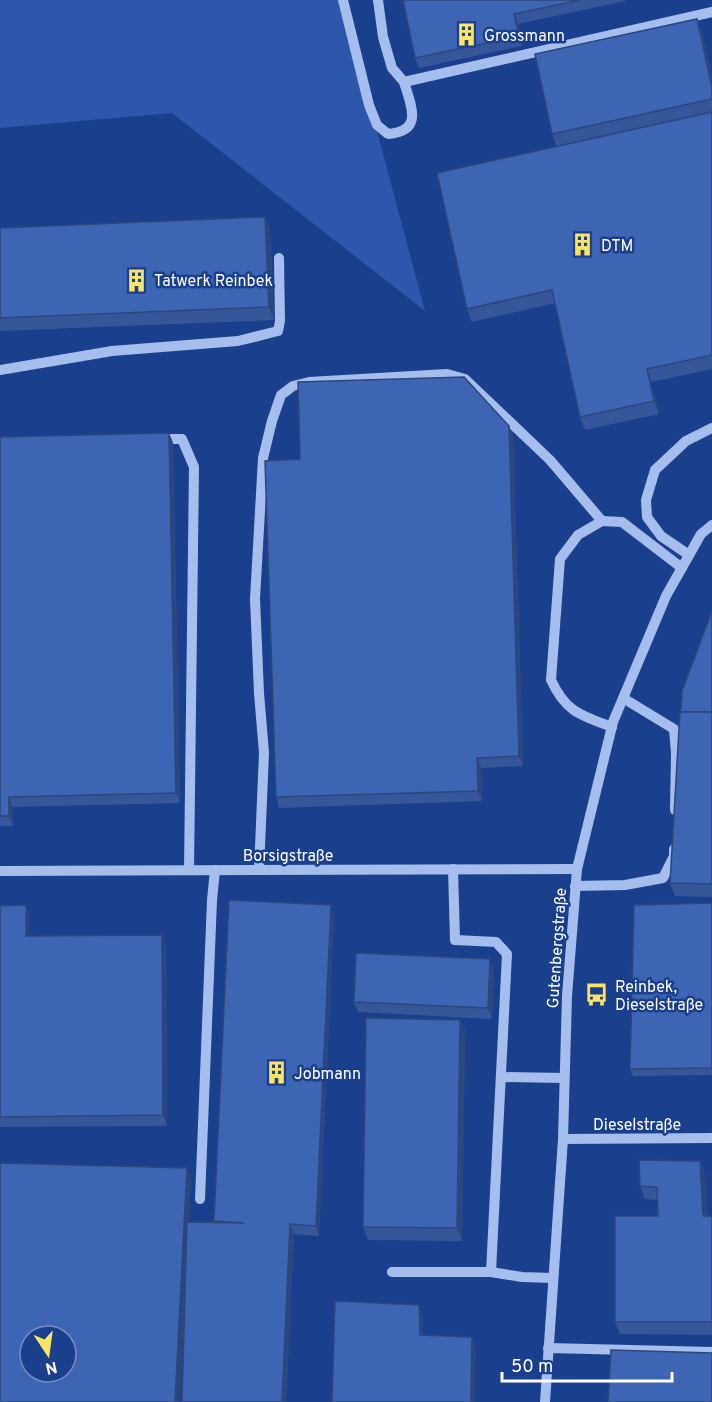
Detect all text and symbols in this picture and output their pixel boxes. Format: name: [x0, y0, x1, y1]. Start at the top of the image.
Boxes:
building icon: Grossmann: [453, 22, 479, 48]
place label: Grossmann: [484, 27, 565, 47]
building icon: DTM: [570, 232, 596, 258]
place label: DTM: [601, 237, 633, 257]
building icon: Tatwerk Reinbek: [123, 267, 149, 293]
place label: Tatwerk Reinbek: [154, 272, 273, 292]
street label: Borsigstraße: [243, 847, 333, 867]
street label: Gutenbergstraße: [544, 887, 572, 1009]
place label: Reinbek, Dieselstraße: [615, 978, 703, 1016]
bus stop icon: Reinbek, Dieselstraße: [584, 982, 610, 1008]
building icon: Jobmann: [263, 1060, 289, 1086]
place label: Jobmann: [294, 1065, 361, 1085]
street label: Dieselstraße: [593, 1116, 681, 1136]
north arrow: [18, 1324, 78, 1384]
scale bar: [502, 1345, 672, 1383]
text: N: [43, 1356, 59, 1378]
text: 50 m: [511, 1356, 553, 1379]

